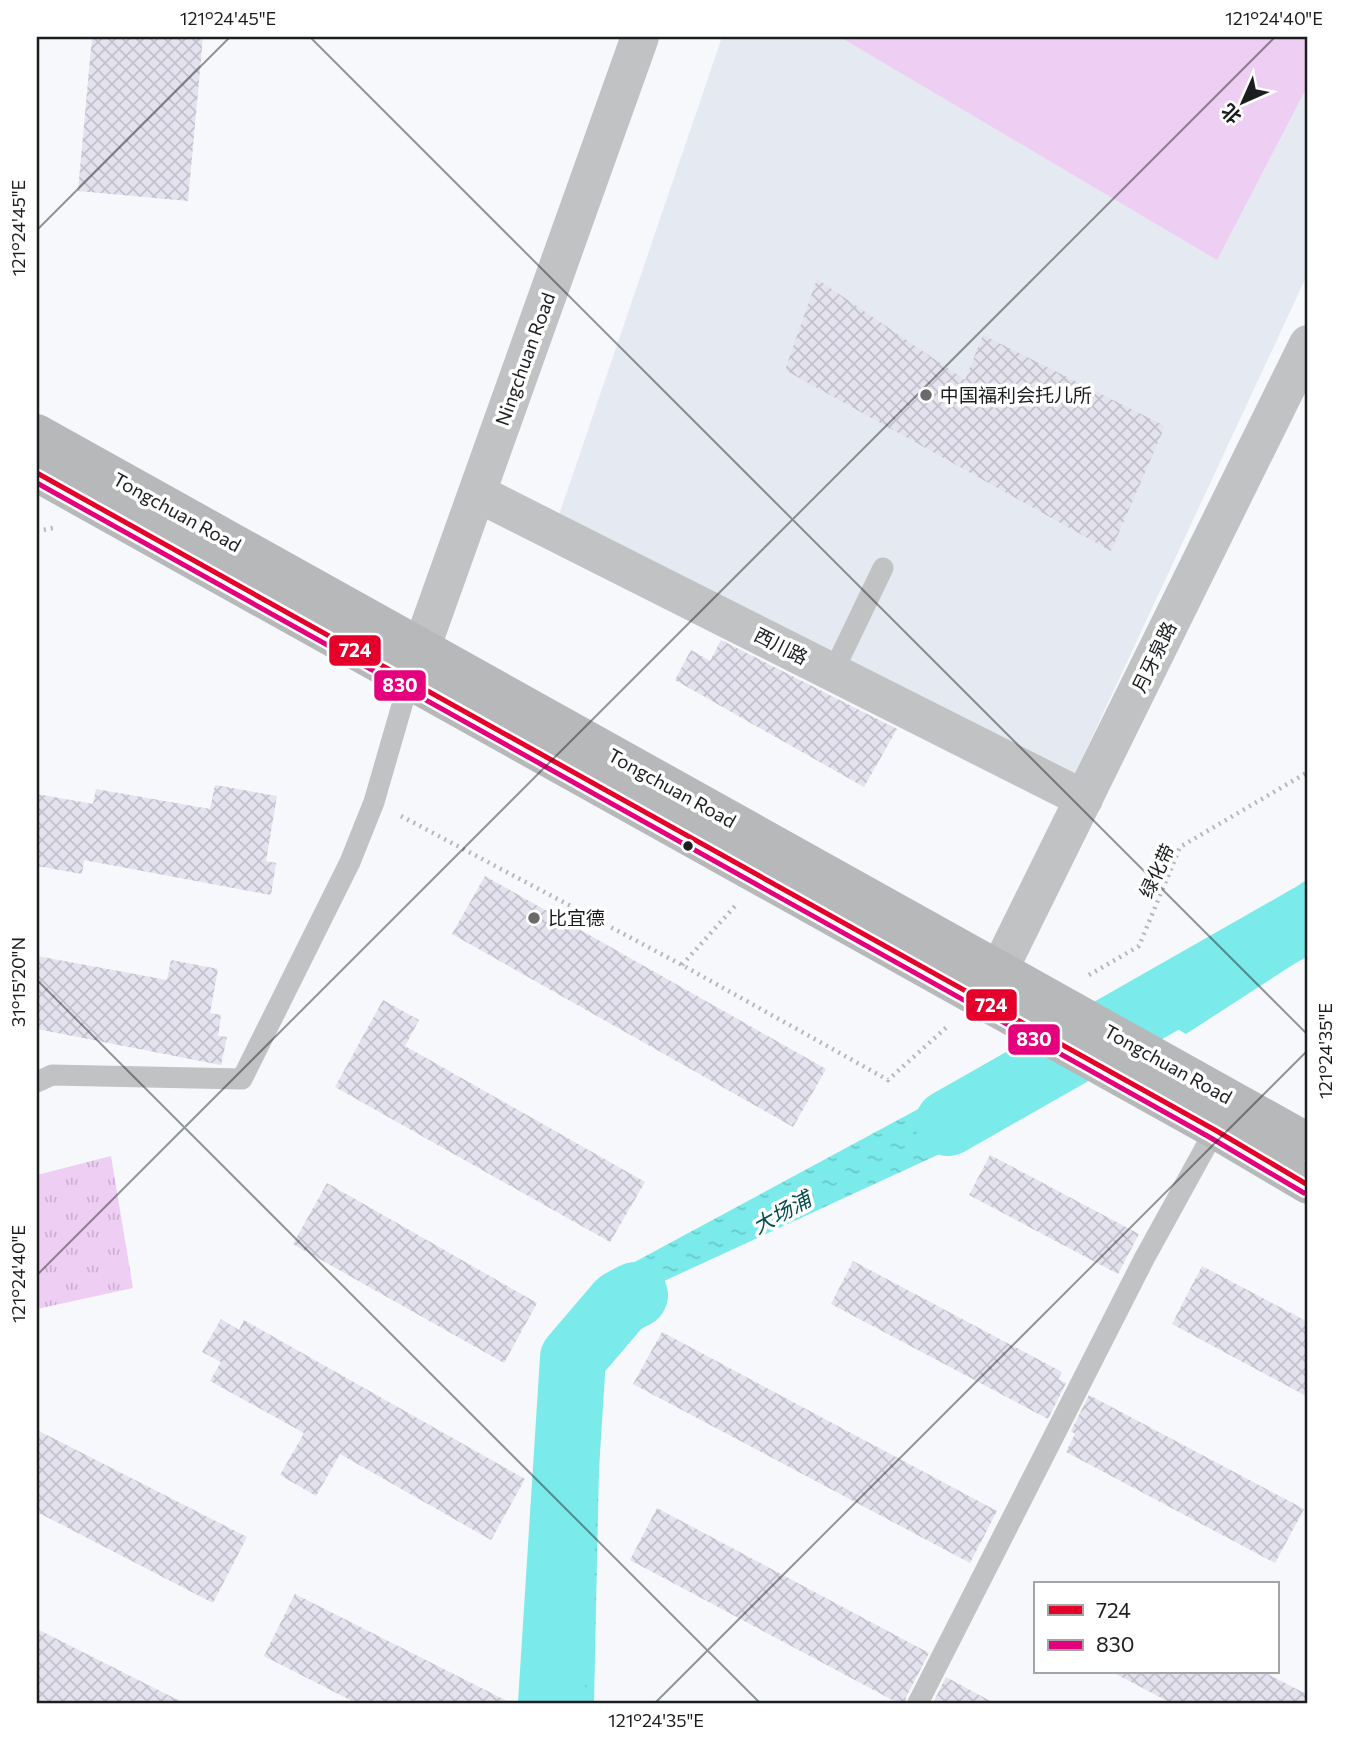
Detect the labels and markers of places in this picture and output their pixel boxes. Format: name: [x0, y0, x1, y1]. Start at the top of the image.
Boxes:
place label: 中国福利会托儿所: [940, 383, 1092, 406]
marker: 中国福利会托儿所: [918, 387, 934, 403]
unlabelled marker: [681, 839, 695, 853]
place label: 比宜德: [548, 906, 605, 929]
marker: 比宜德: [526, 910, 542, 926]

